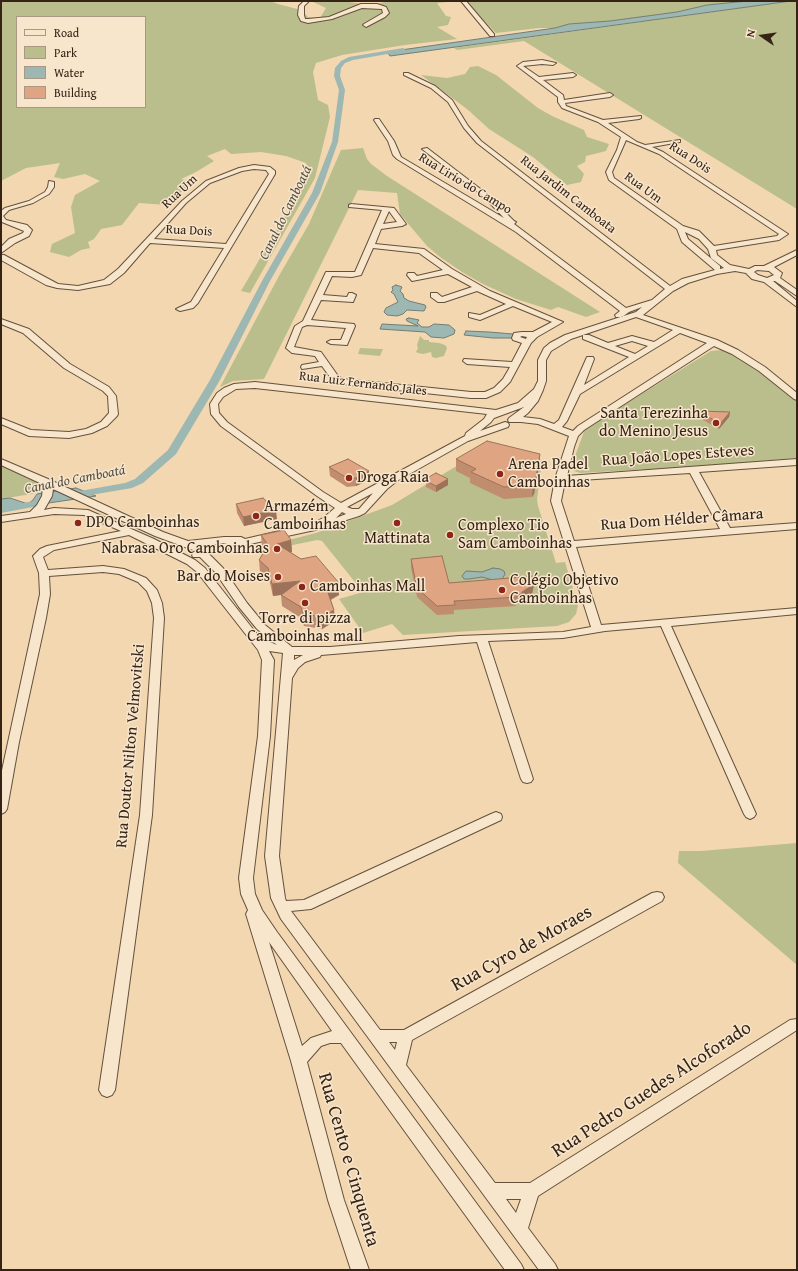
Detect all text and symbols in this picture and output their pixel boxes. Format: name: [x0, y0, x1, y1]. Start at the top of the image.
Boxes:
legend: [16, 16, 146, 108]
north arrow: [742, 16, 782, 56]
text: Road: [54, 24, 79, 41]
text: N: [742, 28, 759, 39]
text: Park: [54, 44, 77, 61]
text: Water: [54, 64, 84, 81]
text: Building: [54, 84, 97, 101]
street label: Rua Dois: [666, 139, 714, 177]
street label: Rua Lirio do Campo: [416, 150, 514, 218]
street label: Rua Jardim Camboata: [517, 153, 619, 237]
water label: Canal do Camboatá: [256, 163, 316, 263]
street label: Rua Um: [621, 169, 665, 207]
street label: Rua Um: [159, 172, 201, 212]
street label: Rua Dois: [165, 222, 213, 240]
street label: Rua Luiz Fernando Jales: [298, 368, 428, 400]
place label: Santa Terezinha do Menino Jesus: [599, 404, 708, 442]
marker: Santa Terezinha do Menino Jesus: [711, 418, 721, 428]
street label: Rua João Lopes Esteves: [601, 441, 755, 471]
place label: Arena Padel Camboinhas: [508, 455, 590, 493]
water label: Canal do Camboatá: [23, 462, 127, 498]
place label: Droga Raia: [357, 468, 429, 488]
marker: Arena Padel Camboinhas: [495, 469, 505, 479]
marker: Droga Raia: [344, 473, 354, 483]
place label: Armazém Camboinhas: [264, 497, 346, 535]
street label: Rua Dom Hélder Câmara: [600, 505, 764, 535]
marker: Armazém Camboinhas: [251, 511, 261, 521]
place label: DPO Camboinhas: [86, 513, 200, 533]
place label: Complexo Tio Sam Camboinhas: [458, 516, 572, 554]
marker: DPO Camboinhas: [73, 518, 83, 528]
marker: Mattinata: [392, 518, 402, 528]
place label: Mattinata: [364, 529, 430, 549]
marker: Complexo Tio Sam Camboinhas: [445, 530, 455, 540]
place label: Nabrasa Oro Camboinhas: [101, 539, 269, 559]
marker: Nabrasa Oro Camboinhas: [272, 544, 282, 554]
place label: Bar do Moises: [177, 567, 270, 587]
place label: Colégio Objetivo Camboinhas: [510, 571, 619, 609]
marker: Bar do Moises: [273, 572, 283, 582]
place label: Camboinhas Mall: [310, 577, 425, 597]
marker: Camboinhas Mall: [297, 582, 307, 592]
marker: Colégio Objetivo Camboinhas: [497, 585, 507, 595]
marker: Torre di pizza Camboinhas mall: [300, 598, 310, 608]
place label: Torre di pizza Camboinhas mall: [247, 609, 363, 647]
street label: Rua Doutor Nilton Velmovitski: [113, 643, 149, 849]
street label: Rua Cyro de Moraes: [448, 901, 596, 997]
street label: Rua Pedro Guedes Alcoforado: [548, 1017, 756, 1163]
street label: Rua Cento e Cinquenta: [312, 1070, 384, 1250]

